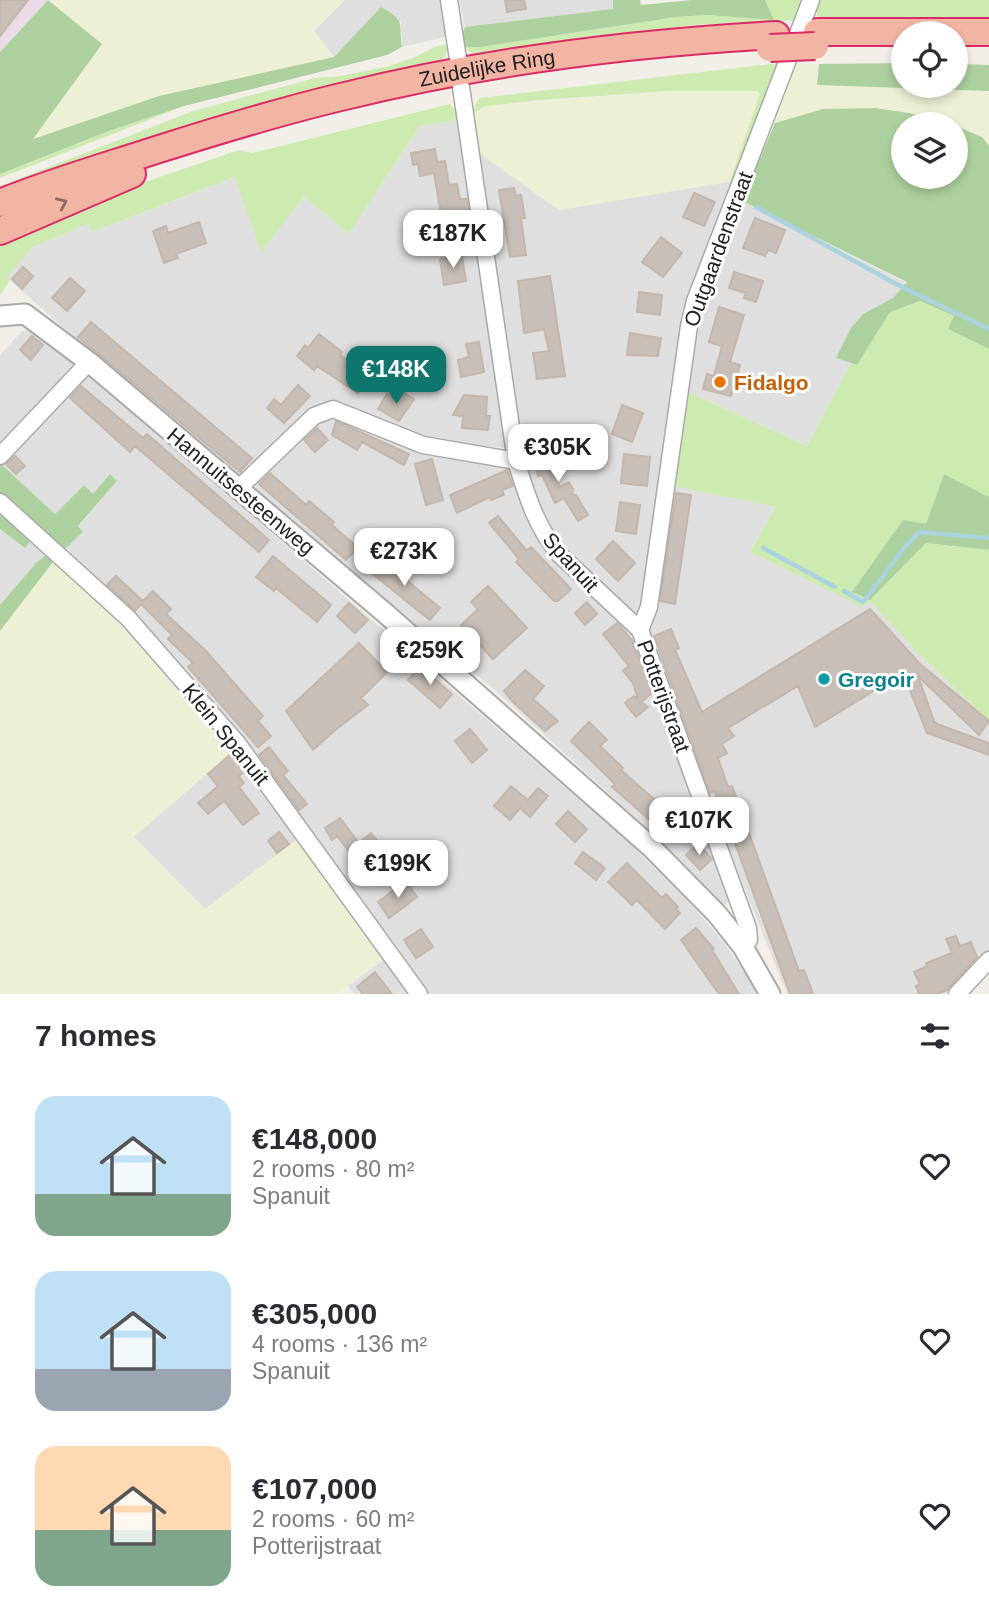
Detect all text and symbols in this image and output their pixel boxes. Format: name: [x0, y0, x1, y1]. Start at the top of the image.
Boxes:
map controls: [891, 21, 968, 189]
button: locate: [891, 21, 968, 98]
street label: Zuidelijke Ring: [417, 45, 556, 91]
button: layers: [891, 112, 968, 189]
street label: Outgaardenstraat: [679, 168, 757, 330]
one-way arrow: [56, 198, 68, 212]
pin: €187K: [404, 210, 502, 270]
text: €187K: [419, 220, 487, 246]
pin: €148K: [347, 346, 445, 406]
text: €148K: [362, 356, 430, 382]
place label: Fidalgo: [734, 371, 809, 394]
marker: Fidalgo: [712, 374, 728, 390]
street label: Hannuitsesteenweg: [163, 423, 319, 559]
pin: €305K: [509, 424, 607, 484]
text: €305K: [524, 434, 592, 460]
pin: €273K: [355, 528, 453, 588]
street label: Spanuit: [539, 528, 603, 596]
text: €273K: [370, 538, 438, 564]
pin: €259K: [381, 628, 479, 687]
text: €259K: [396, 637, 464, 663]
street label: Potterijstraat: [633, 637, 695, 755]
place label: Gregoir: [838, 668, 914, 691]
marker: Gregoir: [816, 671, 832, 687]
street label: Klein Spanuit: [178, 679, 274, 789]
pin: €107K: [650, 798, 748, 857]
text: €107K: [665, 807, 733, 833]
pin: €199K: [349, 841, 447, 900]
text: €199K: [364, 850, 432, 876]
icon: filters: [916, 1017, 954, 1055]
text: 7 homes: [35, 1019, 157, 1052]
text: €148,000: [252, 1122, 377, 1155]
icon: home: [91, 1124, 175, 1208]
icon: heart: [916, 1147, 954, 1185]
text: 2 rooms · 80 m²: [252, 1156, 414, 1182]
text: Spanuit: [252, 1183, 330, 1209]
text: €305,000: [252, 1297, 377, 1330]
icon: home: [91, 1299, 175, 1383]
icon: heart: [916, 1322, 954, 1360]
text: 4 rooms · 136 m²: [252, 1331, 427, 1357]
text: Spanuit: [252, 1358, 330, 1384]
text: €107,000: [252, 1472, 377, 1505]
icon: home: [91, 1474, 175, 1558]
icon: heart: [916, 1497, 954, 1535]
text: 2 rooms · 60 m²: [252, 1506, 414, 1532]
text: Potterijstraat: [252, 1533, 381, 1559]

